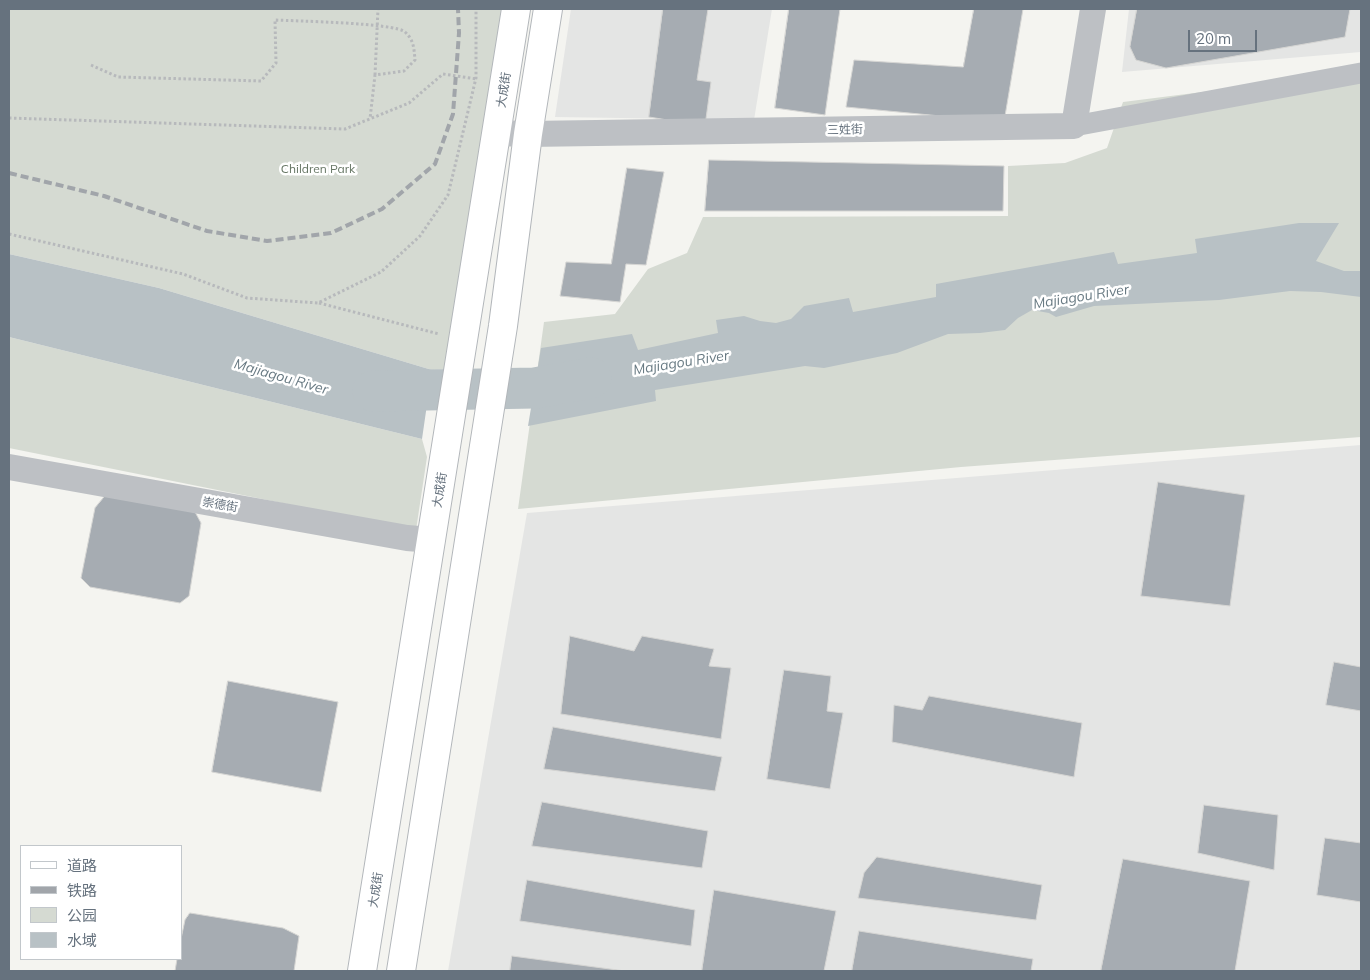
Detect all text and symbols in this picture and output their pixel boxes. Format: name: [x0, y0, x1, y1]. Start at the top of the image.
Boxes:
scale bar: [1190, 20, 1259, 52]
text: 20 m: [1196, 29, 1231, 48]
street label: 大成街: [494, 71, 514, 109]
street label: 三姓街: [827, 122, 863, 138]
park label: Children Park: [281, 162, 355, 176]
water label: Majiagou River: [1032, 281, 1130, 313]
water label: Majiagou River: [632, 347, 730, 379]
water label: Majiagou River: [232, 356, 330, 398]
street label: 大成街: [430, 471, 450, 509]
street label: 崇德街: [201, 495, 239, 515]
legend: [20, 845, 182, 960]
text: 道路: [67, 856, 97, 875]
street label: 大成街: [366, 871, 386, 909]
text: 铁路: [67, 881, 97, 900]
text: 公园: [67, 906, 97, 925]
text: 水域: [67, 931, 97, 950]

